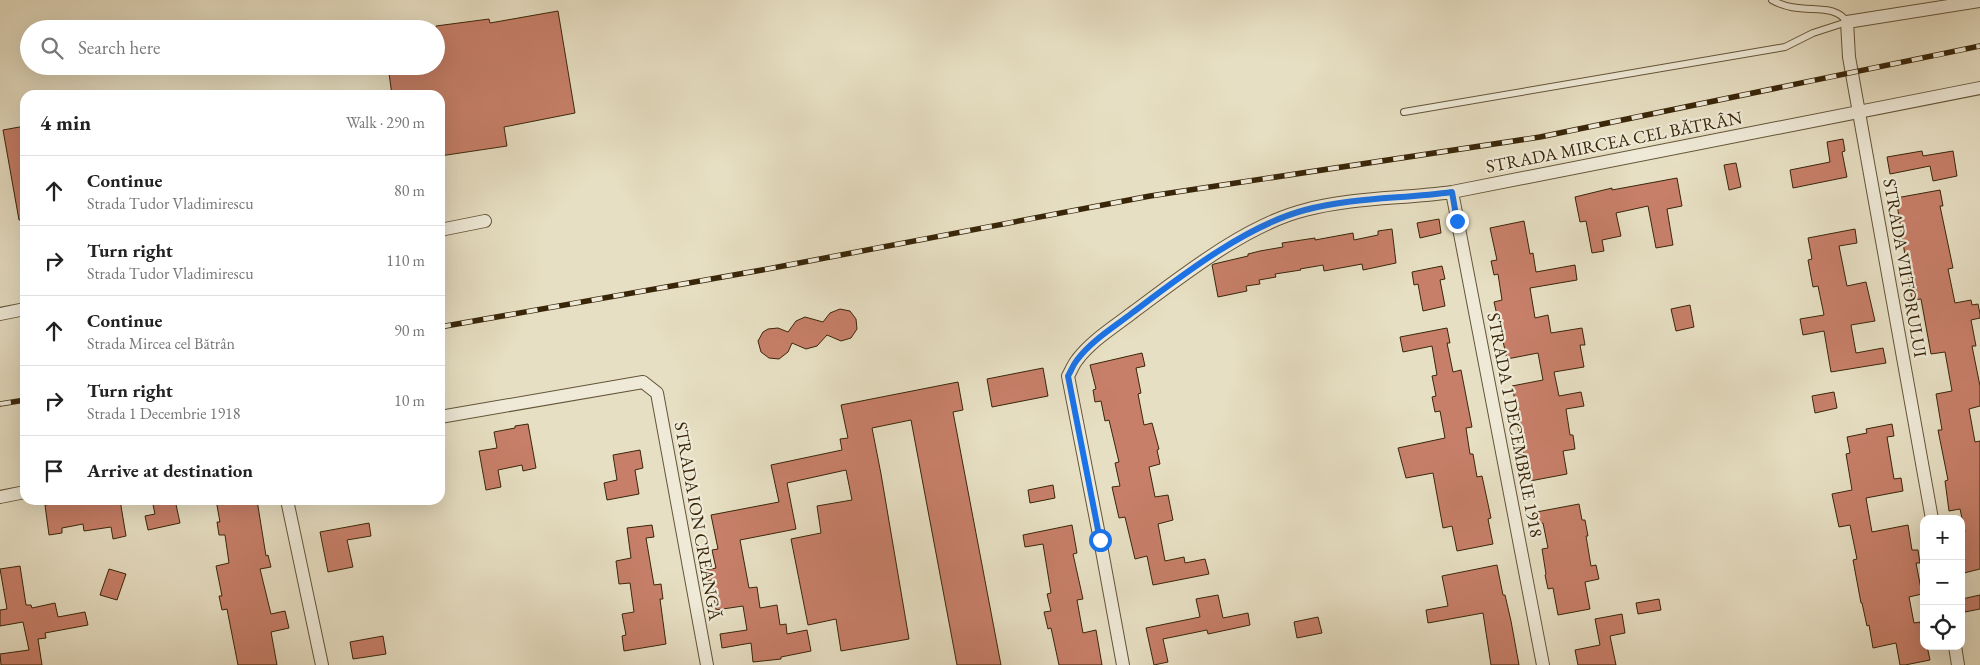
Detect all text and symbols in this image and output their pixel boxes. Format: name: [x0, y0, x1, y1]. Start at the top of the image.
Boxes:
search box: [20, 20, 445, 75]
icon: search: [38, 34, 66, 62]
text: Search here: [78, 35, 160, 60]
street label: STRADA MIRCEA CEL BĂTRÂN: [1484, 105, 1745, 178]
text: 4 min: [40, 109, 91, 136]
text: Walk · 290 m: [346, 112, 425, 133]
text: Continue: [87, 168, 162, 193]
icon: ahead: [40, 177, 68, 205]
street label: STRADA VIITORULUI: [1878, 177, 1933, 359]
text: 80 m: [394, 180, 425, 201]
text: Strada Tudor Vladimirescu: [87, 193, 254, 214]
route end: [1446, 210, 1469, 233]
text: Turn right: [87, 238, 173, 263]
icon: right: [40, 247, 68, 275]
text: 110 m: [386, 250, 425, 271]
text: Strada Tudor Vladimirescu: [87, 263, 254, 284]
text: Continue: [87, 308, 162, 333]
street label: STRADA 1 DECEMBRIE 1918: [1482, 311, 1549, 539]
icon: ahead: [40, 317, 68, 345]
text: 90 m: [394, 320, 425, 341]
text: Strada Mircea cel Bătrân: [87, 333, 235, 354]
text: Turn right: [87, 378, 173, 403]
icon: right: [40, 387, 68, 415]
text: 10 m: [394, 390, 425, 411]
text: Strada 1 Decembrie 1918: [87, 403, 240, 424]
street label: STRADA ION CREANGĂ: [670, 420, 727, 623]
icon: arrive: [40, 457, 68, 485]
text: Arrive at destination: [87, 458, 253, 483]
map controls: [1920, 515, 1965, 650]
button: +: [1920, 515, 1965, 560]
route start: [1089, 529, 1112, 552]
button: −: [1920, 560, 1965, 605]
button: locate: [1920, 605, 1965, 650]

